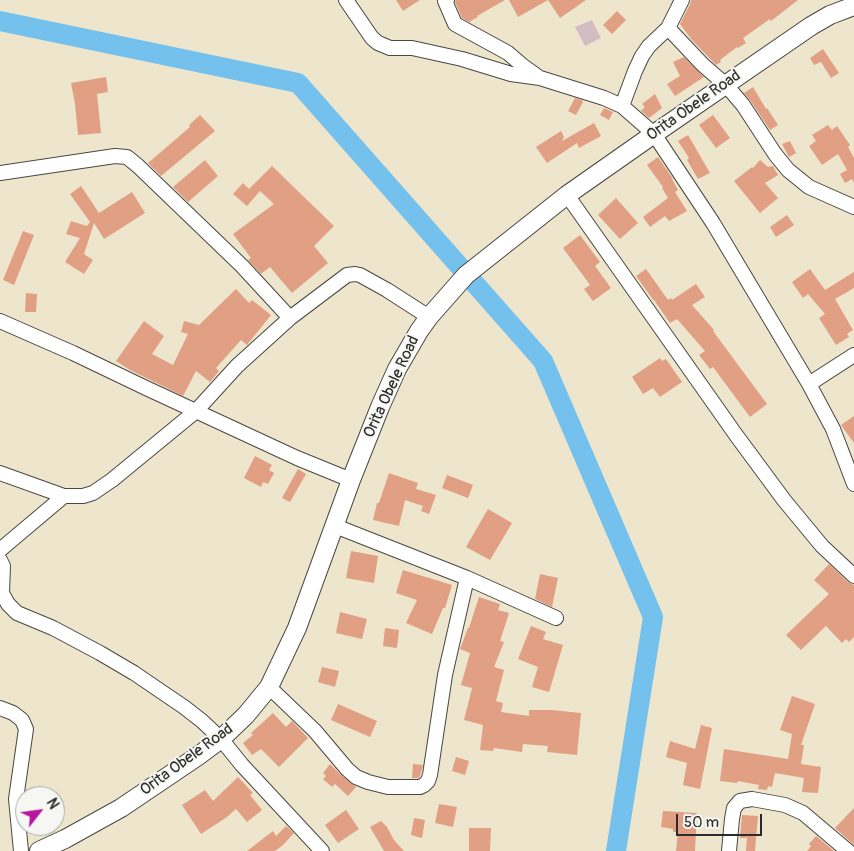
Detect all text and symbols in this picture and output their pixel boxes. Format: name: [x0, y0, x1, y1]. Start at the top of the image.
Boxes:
street label: Orita Obele Road: [643, 67, 745, 145]
street label: Orita Obele Road: [360, 333, 424, 441]
street label: Orita Obele Road: [137, 720, 237, 800]
north arrow: [15, 786, 65, 836]
text: N: [43, 795, 62, 812]
scale bar: [679, 804, 765, 836]
text: 50 m: [684, 813, 719, 832]

